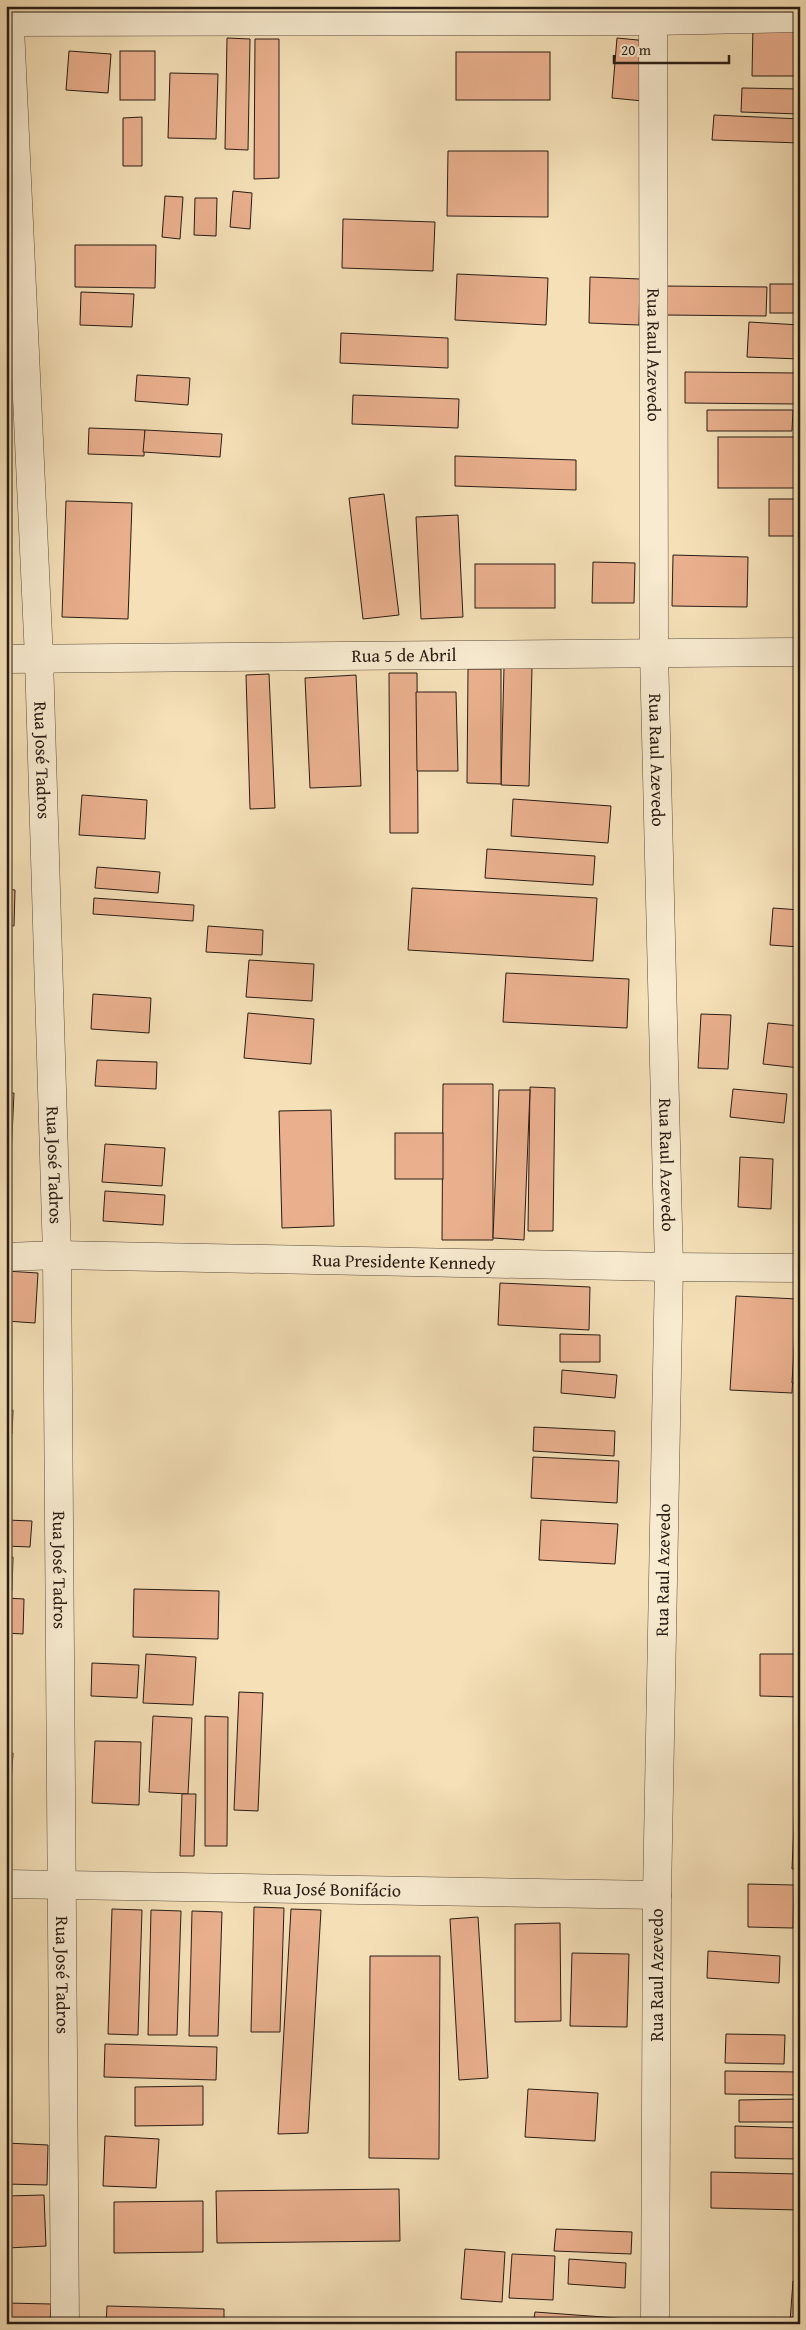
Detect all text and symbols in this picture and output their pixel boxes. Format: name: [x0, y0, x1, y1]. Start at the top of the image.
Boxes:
scale bar: [614, 32, 728, 64]
text: 20 m: [621, 39, 652, 60]
street label: Rua Raul Azevedo: [640, 288, 668, 422]
street label: Rua 5 de Abril: [351, 641, 457, 669]
street label: Rua Raul Azevedo: [642, 693, 672, 827]
street label: Rua José Tadros: [27, 701, 58, 820]
street label: Rua Raul Azevedo: [652, 1098, 682, 1232]
street label: Rua José Tadros: [40, 1106, 70, 1224]
street label: Rua Presidente Kennedy: [312, 1246, 496, 1277]
street label: Rua Raul Azevedo: [648, 1503, 677, 1637]
street label: Rua José Tadros: [46, 1511, 74, 1629]
street label: Rua José Bonifácio: [263, 1874, 401, 1904]
street label: Rua Raul Azevedo: [643, 1908, 670, 2042]
street label: Rua José Tadros: [49, 1916, 77, 2034]

